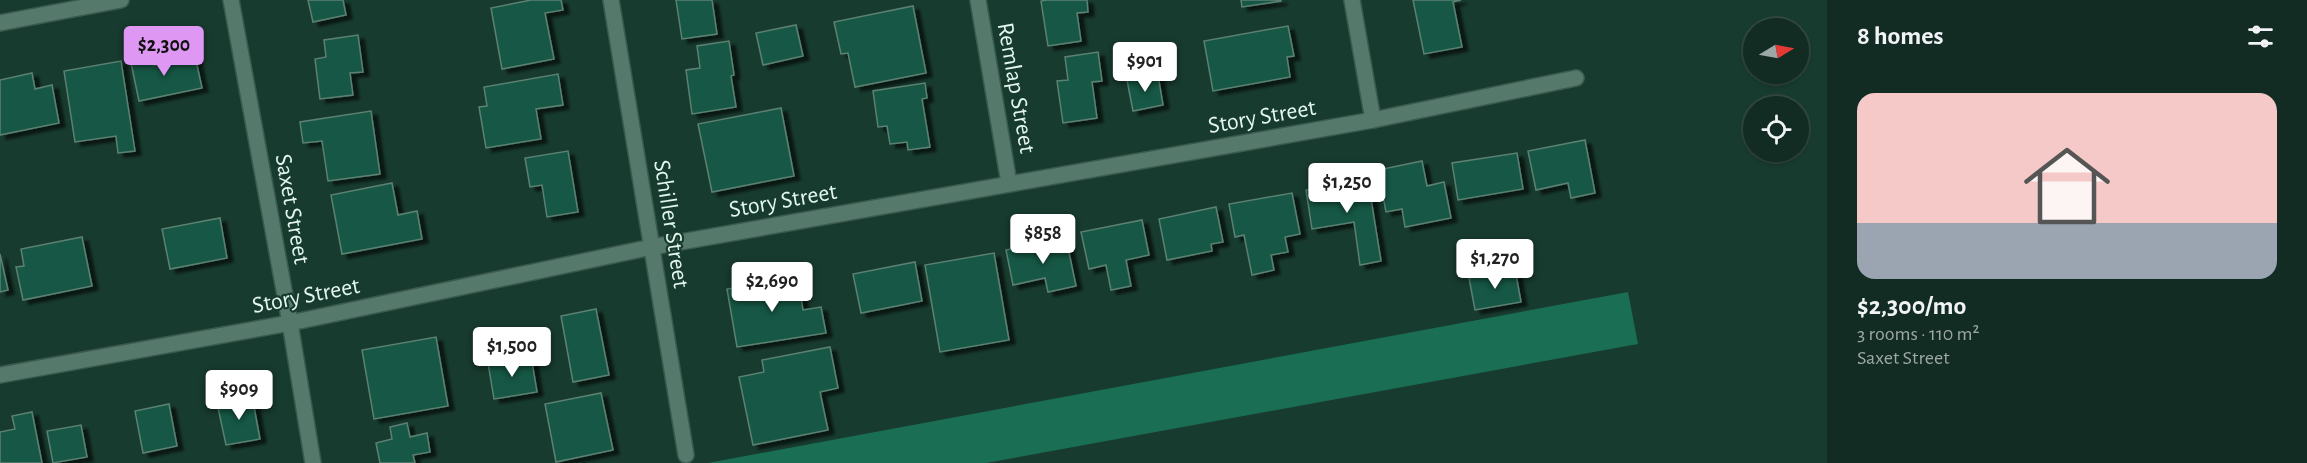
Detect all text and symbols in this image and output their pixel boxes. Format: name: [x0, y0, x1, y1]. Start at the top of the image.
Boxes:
north arrow: [1743, 18, 1809, 84]
map controls: [1743, 18, 1809, 162]
icon: filters: [2244, 20, 2277, 53]
street label: Remlap Street: [993, 21, 1039, 156]
text: 8 homes: [1857, 23, 1944, 49]
pin: $2,300: [115, 26, 213, 77]
text: $2,300: [138, 35, 190, 55]
pin: $901: [1109, 42, 1181, 93]
text: $901: [1127, 51, 1163, 71]
street label: Story Street: [1206, 96, 1318, 138]
button: locate: [1743, 96, 1809, 162]
icon: home: [2013, 132, 2121, 240]
street label: Saxet Street: [271, 152, 314, 266]
street label: Schiller Street: [649, 158, 693, 290]
pin: $1,250: [1298, 163, 1396, 214]
text: $1,250: [1322, 172, 1372, 192]
street label: Story Street: [727, 180, 839, 222]
pin: $858: [1007, 214, 1079, 265]
text: $858: [1024, 223, 1062, 243]
pin: $1,270: [1446, 239, 1544, 290]
text: $1,270: [1470, 248, 1520, 268]
pin: $2,690: [723, 262, 821, 313]
text: $2,690: [746, 271, 798, 291]
street label: Story Street: [250, 274, 362, 318]
text: $2,300/mo: [1857, 293, 1966, 319]
text: 3 rooms · 110 m²: [1857, 324, 1980, 344]
pin: $1,500: [463, 327, 561, 378]
text: $1,500: [487, 336, 537, 356]
text: Saxet Street: [1857, 348, 1950, 368]
pin: $909: [203, 370, 275, 421]
text: $909: [220, 379, 258, 399]

